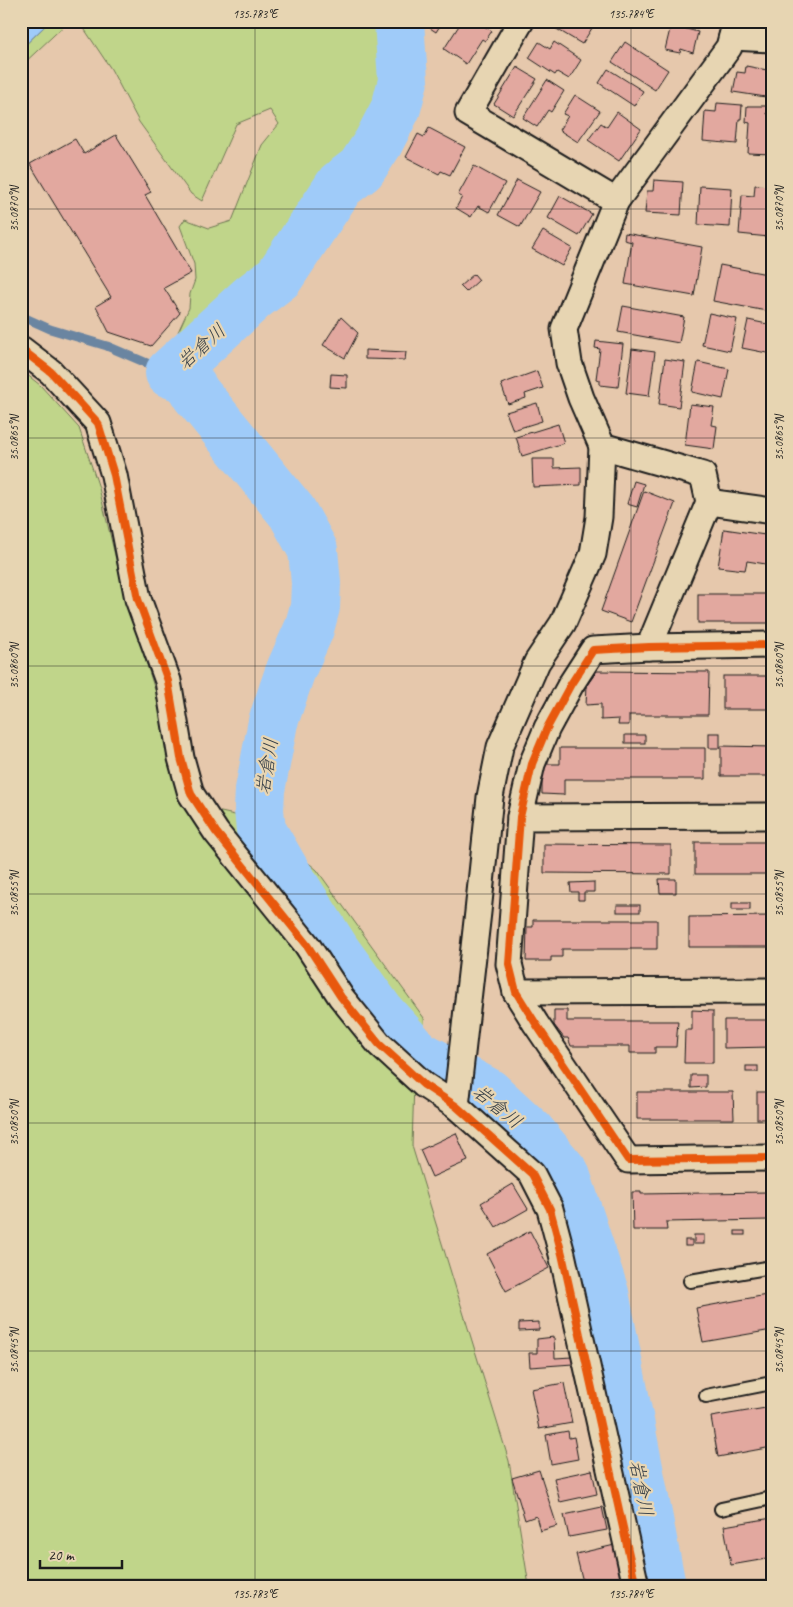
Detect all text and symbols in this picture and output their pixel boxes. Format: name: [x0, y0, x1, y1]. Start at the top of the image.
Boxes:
text: 135.783°E: [233, 6, 279, 22]
text: 135.784°E: [609, 6, 655, 22]
text: 35.0870°N: [6, 185, 22, 232]
text: 35.0870°N: [771, 185, 787, 232]
water label: 岩倉川: [172, 319, 231, 375]
text: 35.0865°N: [6, 414, 22, 461]
text: 35.0865°N: [771, 414, 787, 461]
text: 35.0860°N: [6, 642, 22, 689]
text: 35.0860°N: [771, 642, 787, 689]
water label: 岩倉川: [251, 736, 283, 796]
text: 35.0855°N: [6, 870, 22, 917]
text: 35.0855°N: [771, 870, 787, 917]
water label: 岩倉川: [468, 1080, 527, 1134]
text: 35.0850°N: [6, 1099, 22, 1146]
text: 35.0850°N: [771, 1099, 787, 1146]
text: 35.0845°N: [6, 1327, 22, 1374]
text: 35.0845°N: [771, 1327, 787, 1374]
water label: 岩倉川: [624, 1458, 658, 1518]
scale bar: [40, 1537, 122, 1569]
text: 20 m: [48, 1546, 75, 1565]
text: 135.783°E: [233, 1586, 279, 1602]
text: 135.784°E: [609, 1586, 655, 1602]

